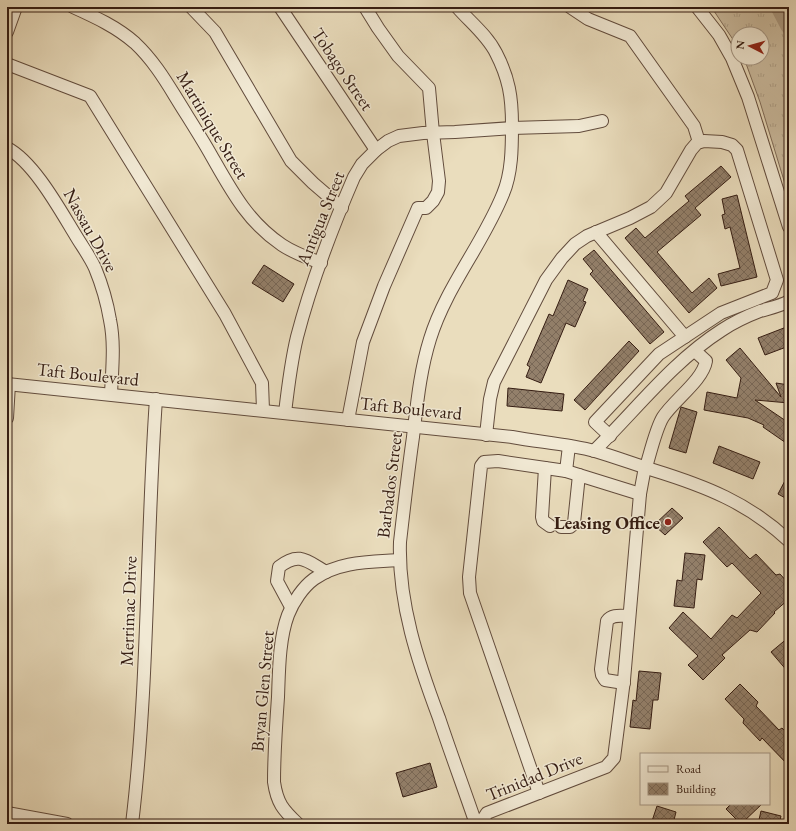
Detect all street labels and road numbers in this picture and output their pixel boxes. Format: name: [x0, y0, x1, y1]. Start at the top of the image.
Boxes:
street label: Tobago Street: [307, 23, 379, 115]
street label: Martinique Street: [172, 67, 254, 184]
street label: Antigua Street: [290, 167, 349, 269]
street label: Nassau Drive: [59, 184, 123, 276]
street label: Taft Boulevard: [36, 357, 141, 391]
street label: Taft Boulevard: [359, 391, 464, 425]
street label: Barbados Street: [371, 430, 407, 539]
street label: Merrimac Drive: [115, 556, 141, 666]
street label: Bryan Glen Street: [245, 629, 279, 753]
street label: Trinidad Drive: [482, 746, 586, 806]

